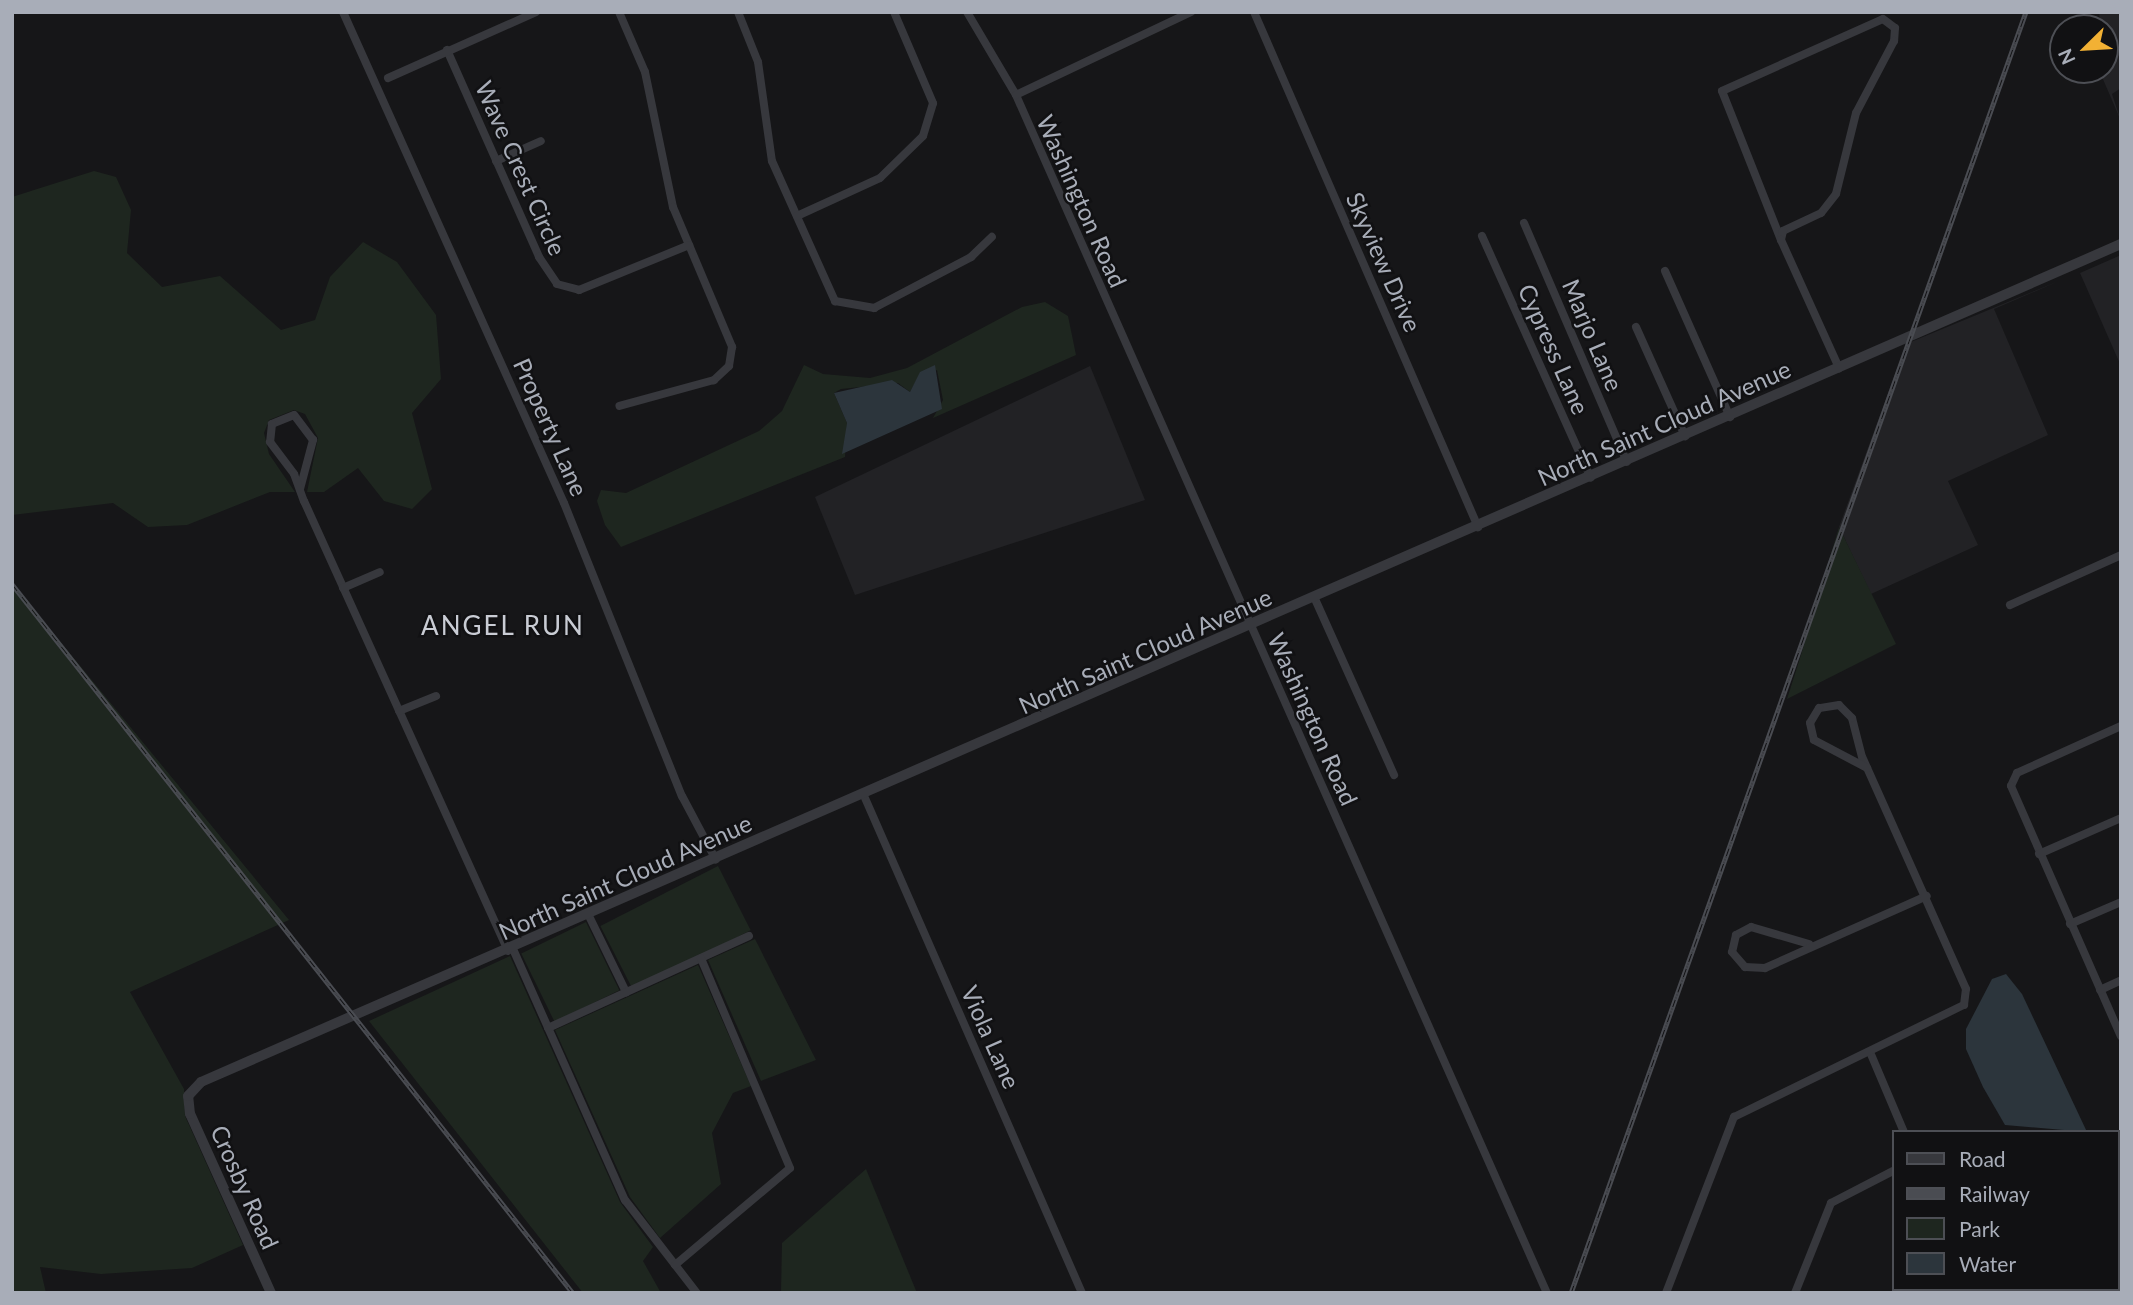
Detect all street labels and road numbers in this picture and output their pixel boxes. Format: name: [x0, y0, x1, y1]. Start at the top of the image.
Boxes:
street label: Wave Crest Circle: [470, 76, 572, 260]
street label: Washington Road: [1031, 110, 1133, 292]
street label: Skyview Drive: [1340, 187, 1428, 337]
street label: Marjo Lane: [1557, 275, 1629, 395]
street label: Cypress Lane: [1512, 279, 1596, 419]
street label: Property Lane: [508, 353, 594, 501]
street label: North Saint Cloud Avenue: [1533, 354, 1795, 492]
street label: North Saint Cloud Avenue: [1014, 582, 1276, 720]
street label: Washington Road: [1262, 628, 1364, 810]
street label: North Saint Cloud Avenue: [494, 808, 756, 946]
street label: Viola Lane: [956, 981, 1026, 1093]
street label: Crosby Road: [205, 1120, 285, 1254]

